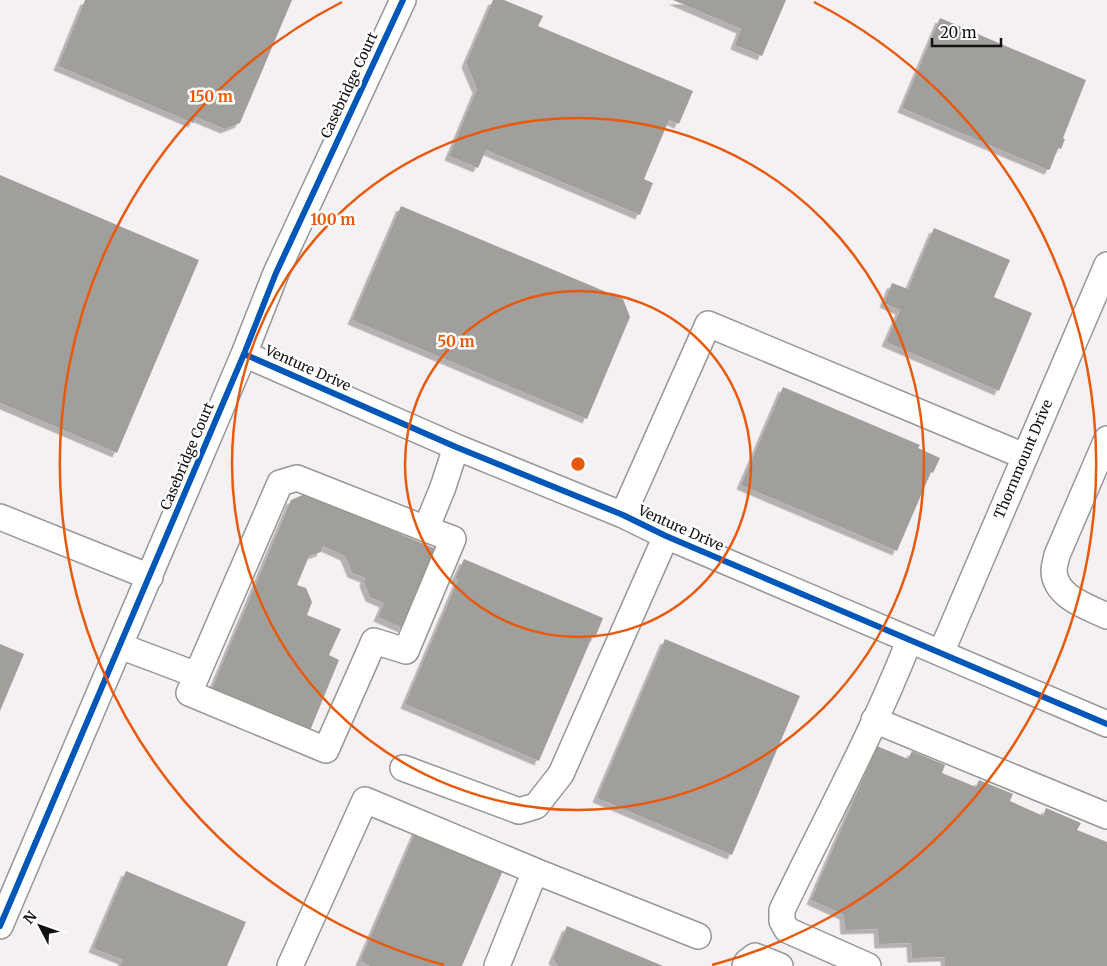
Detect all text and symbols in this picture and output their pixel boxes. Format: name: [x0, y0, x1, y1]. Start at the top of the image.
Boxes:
scale bar: [932, 15, 1001, 47]
text: 20 m: [940, 23, 977, 42]
street label: Casebridge Court: [317, 29, 382, 141]
text: 150 m: [189, 87, 233, 106]
text: 100 m: [311, 210, 355, 229]
text: 50 m: [437, 332, 475, 351]
street label: Venture Drive: [261, 341, 354, 395]
street label: Thornmount Drive: [990, 397, 1056, 521]
street label: Casebridge Court: [156, 399, 218, 512]
centre of rings: [569, 455, 587, 473]
street label: Venture Drive: [634, 501, 727, 555]
north arrow: [15, 901, 65, 951]
text: N: [20, 907, 41, 928]

